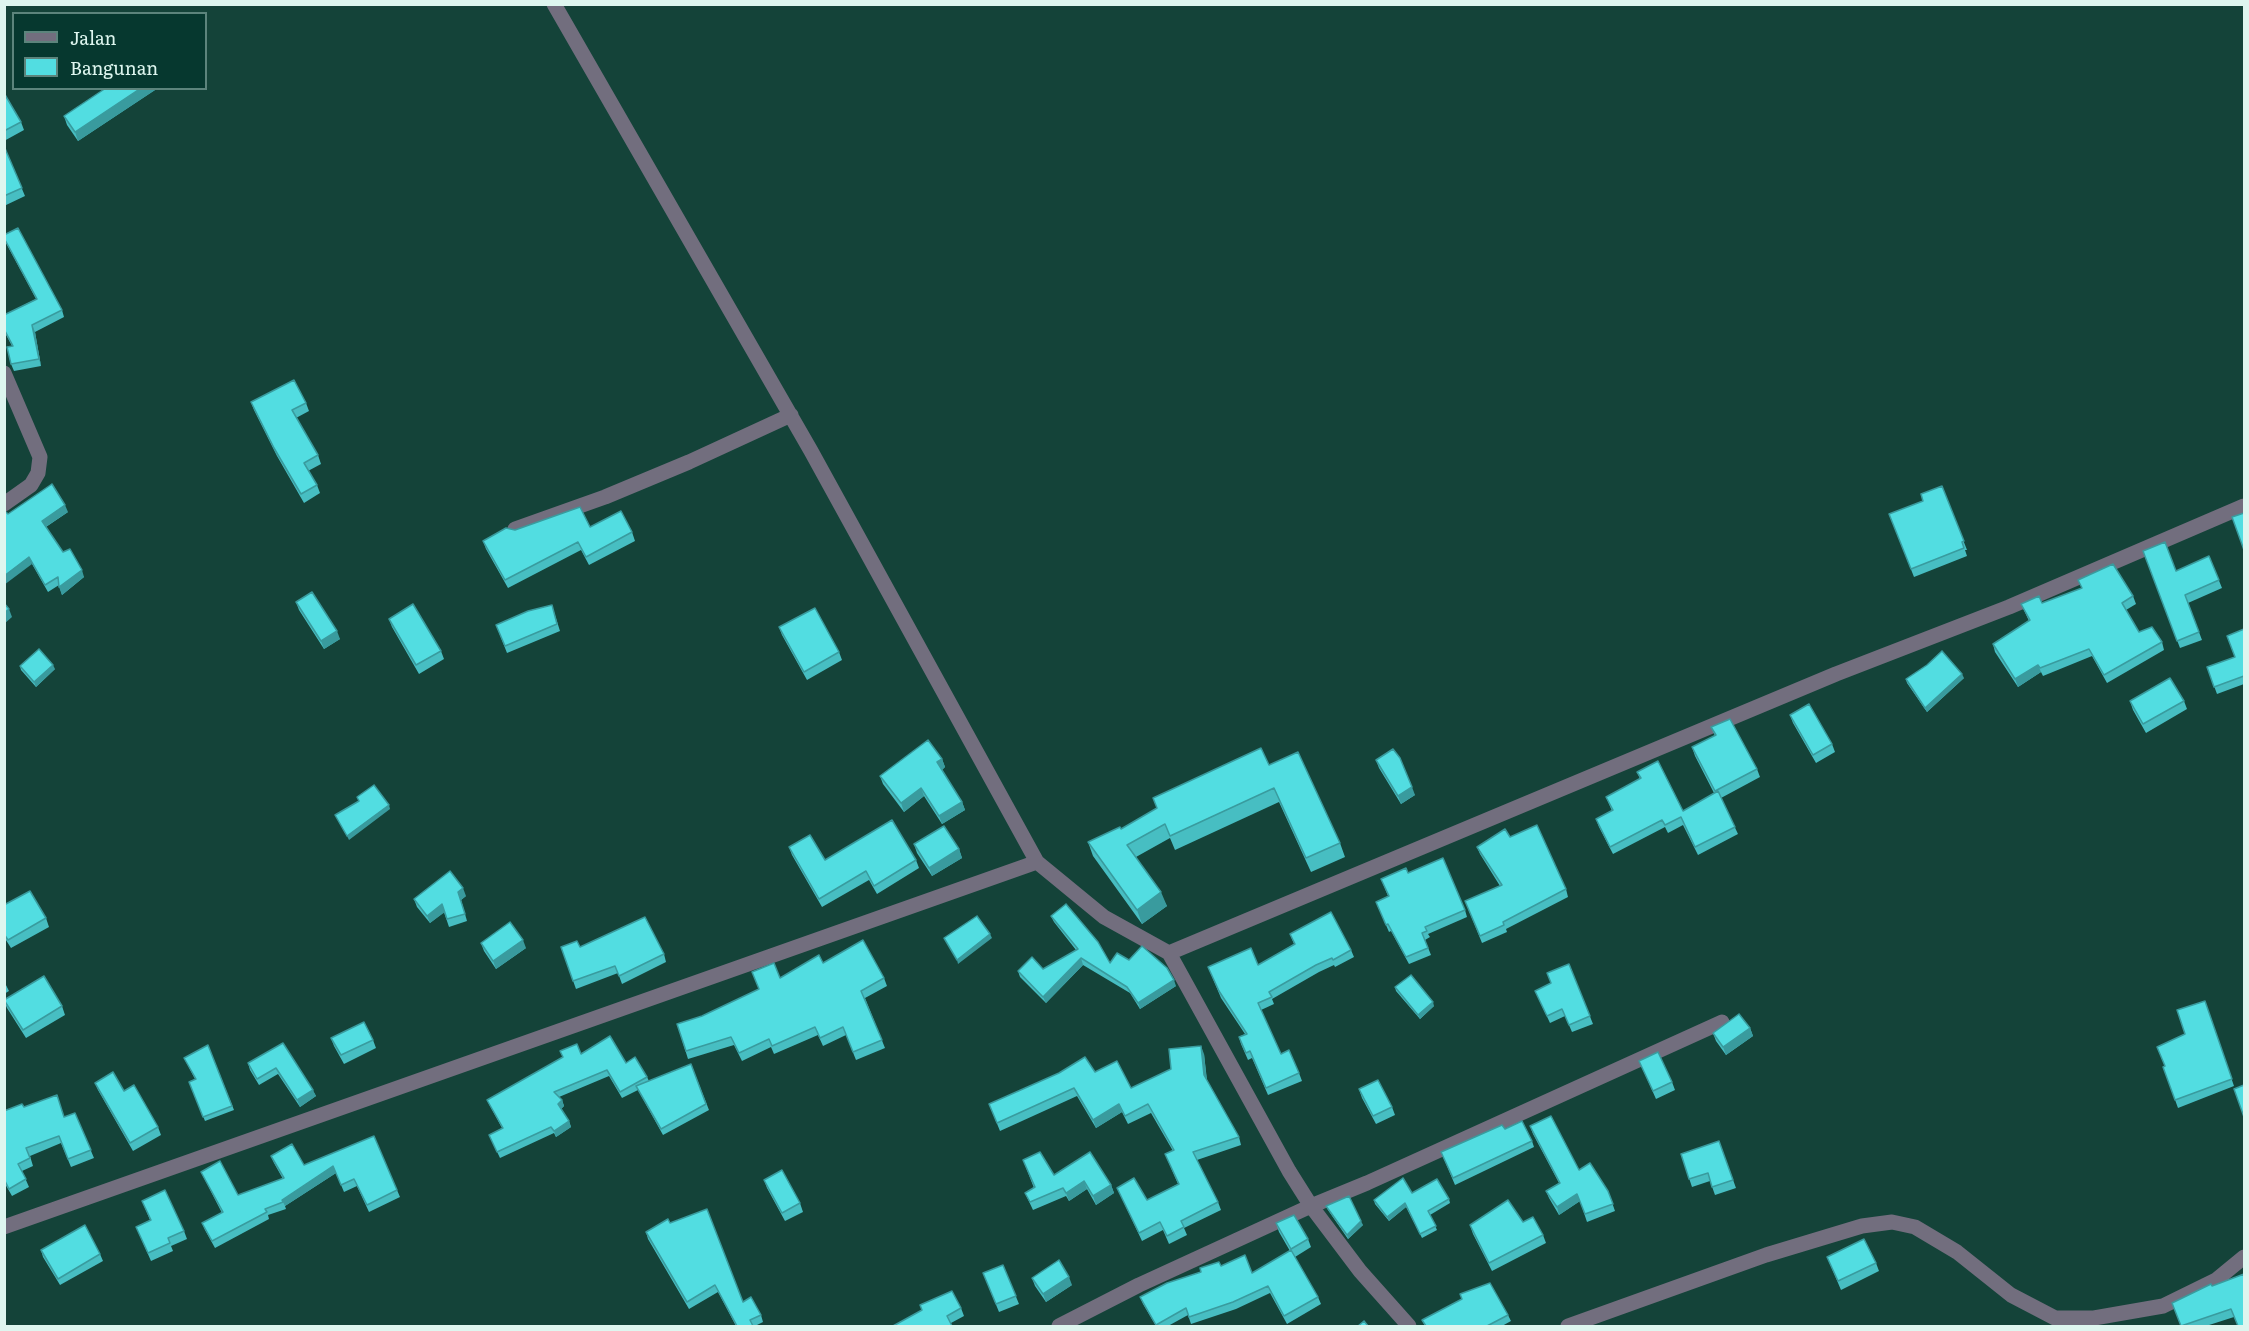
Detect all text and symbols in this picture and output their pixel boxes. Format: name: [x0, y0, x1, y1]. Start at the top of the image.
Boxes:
legend: [12, 12, 207, 90]
text: Jalan: [70, 24, 116, 51]
text: Bangunan: [70, 54, 158, 81]

